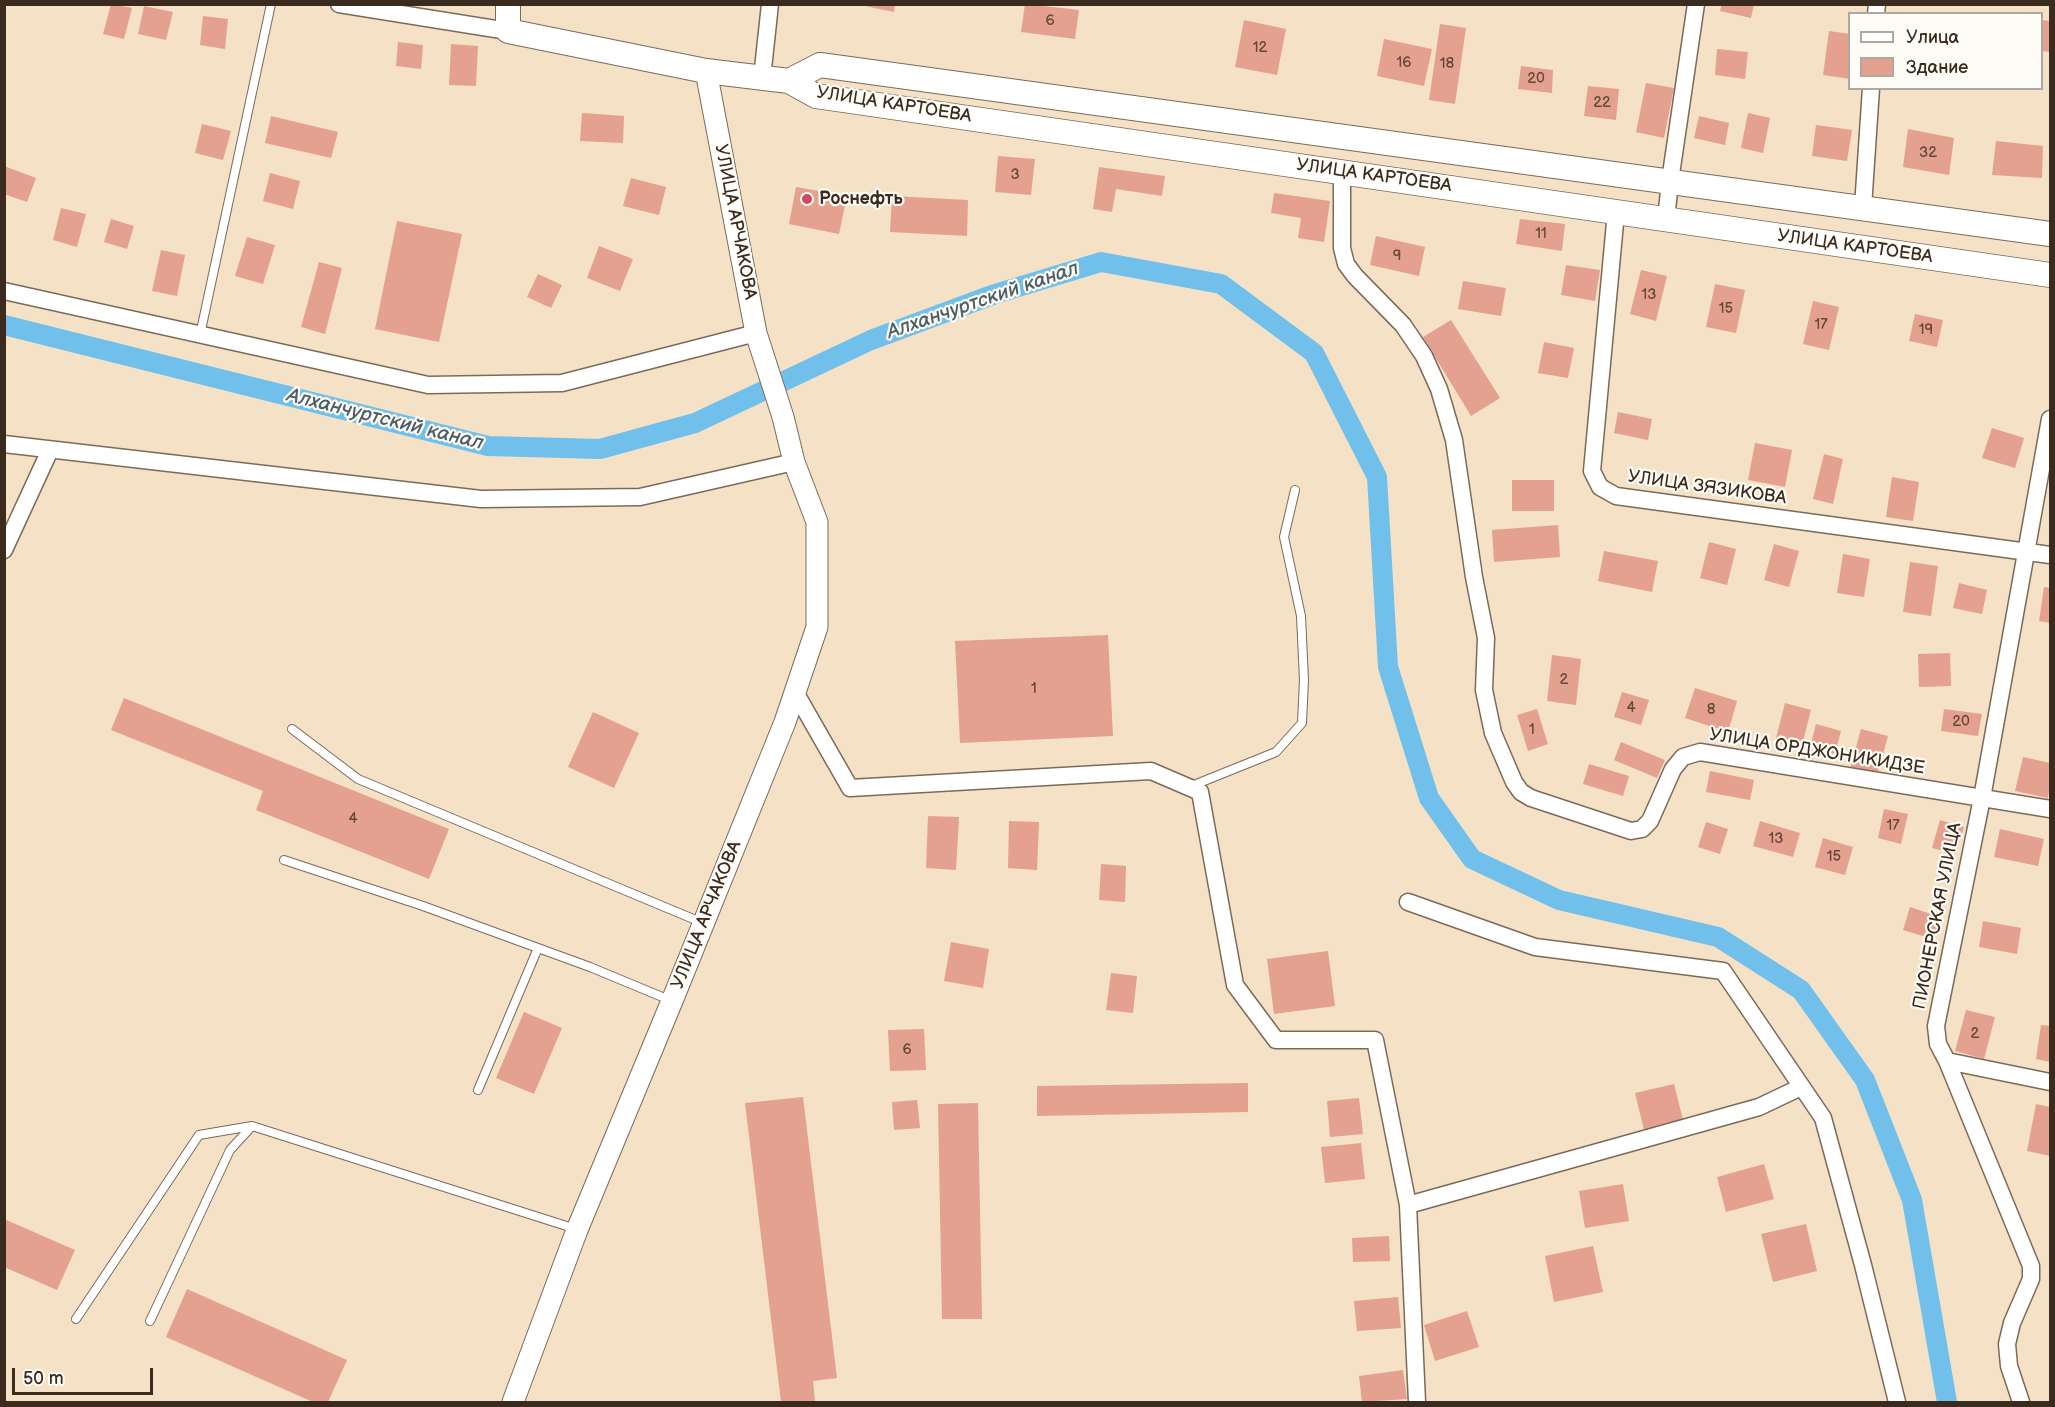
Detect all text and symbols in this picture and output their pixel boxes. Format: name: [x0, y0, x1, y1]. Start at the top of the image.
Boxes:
house number: 6: [1045, 12, 1055, 30]
legend: [1848, 12, 2043, 90]
text: Улица: [1906, 27, 1959, 48]
house number: 12: [1253, 39, 1267, 57]
house number: 16: [1397, 54, 1411, 72]
house number: 18: [1440, 55, 1454, 73]
text: Здание: [1906, 57, 1968, 78]
house number: 20: [1527, 70, 1545, 88]
street label: УЛИЦА КАРТОЕВА: [815, 82, 973, 128]
house number: 22: [1593, 94, 1611, 112]
street label: УЛИЦА АРЧАКОВА: [709, 142, 761, 302]
house number: 32: [1919, 144, 1937, 162]
street label: УЛИЦА КАРТОЕВА: [1295, 154, 1453, 198]
house number: 3: [1010, 166, 1020, 184]
place label: Роснефть: [819, 188, 903, 210]
marker: Роснефть: [800, 192, 814, 206]
house number: 11: [1535, 225, 1547, 243]
street label: УЛИЦА КАРТОЕВА: [1776, 225, 1934, 269]
house number: 9: [1393, 247, 1401, 265]
water label: Алханчуртский канал: [884, 257, 1082, 345]
house number: 13: [1641, 286, 1657, 304]
house number: 15: [1719, 300, 1733, 318]
house number: 17: [1814, 316, 1828, 334]
house number: 19: [1919, 321, 1933, 339]
water label: Алханчуртский канал: [284, 384, 486, 456]
street label: УЛИЦА ЗЯЗИКОВА: [1626, 466, 1788, 510]
house number: 2: [1560, 671, 1568, 689]
house number: 1: [1031, 680, 1037, 698]
house number: 4: [1626, 699, 1636, 717]
house number: 8: [1707, 701, 1715, 719]
house number: 20: [1952, 713, 1970, 731]
house number: 1: [1529, 721, 1535, 739]
street label: УЛИЦА ОРДЖОНИКИДЗЕ: [1708, 724, 1926, 780]
house number: 4: [348, 810, 358, 828]
house number: 17: [1886, 817, 1900, 835]
street label: ПИОНЕРСКАЯ УЛИЦА: [1909, 821, 1967, 1011]
house number: 13: [1768, 830, 1784, 848]
street label: УЛИЦА АРЧАКОВА: [667, 838, 747, 992]
house number: 15: [1827, 848, 1841, 866]
house number: 2: [1971, 1025, 1979, 1043]
house number: 6: [902, 1041, 912, 1059]
scale bar: [15, 1356, 156, 1394]
text: 50 m: [23, 1368, 64, 1389]

